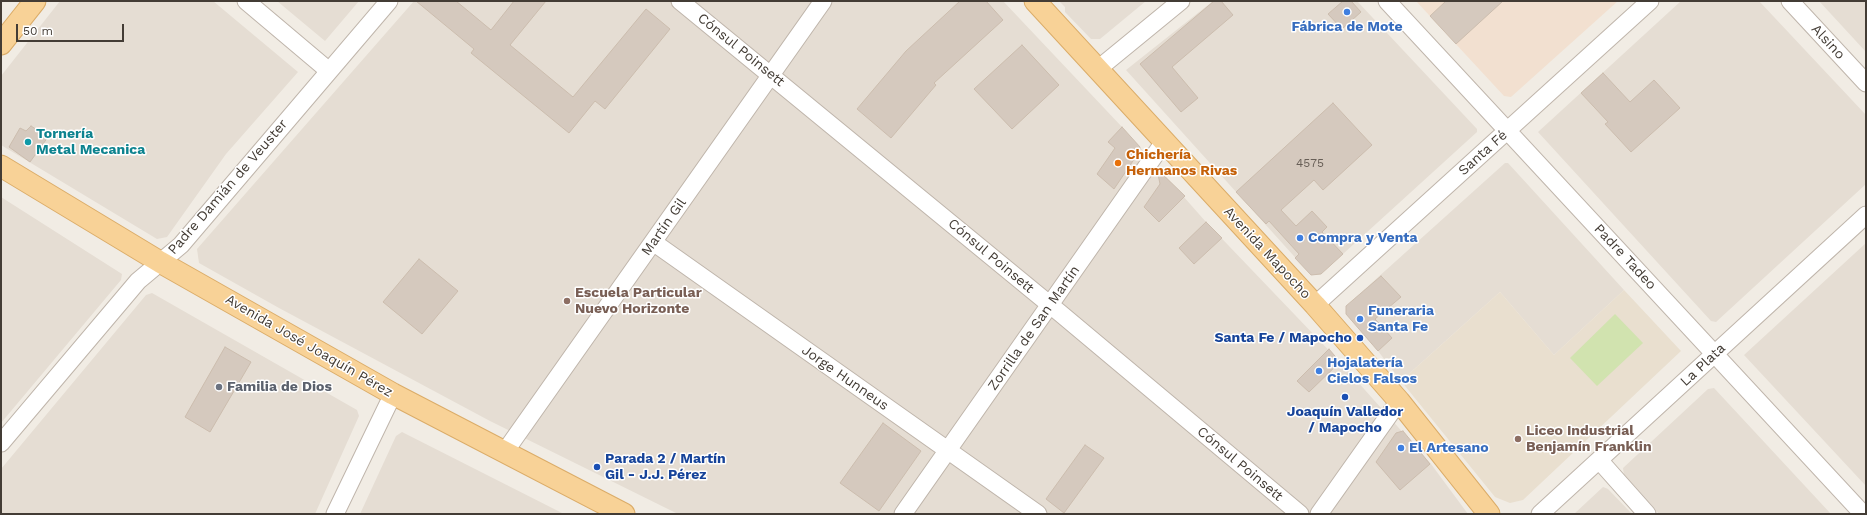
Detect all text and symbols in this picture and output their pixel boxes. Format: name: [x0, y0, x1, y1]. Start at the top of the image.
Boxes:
marker: Fábrica de Mote: [1342, 7, 1352, 17]
street label: Cónsul Poinsett: [694, 10, 788, 90]
scale bar: [18, 16, 126, 42]
place label: Fábrica de Mote: [1291, 19, 1403, 35]
street label: Alsino: [1808, 21, 1848, 63]
text: 50 m: [23, 24, 53, 38]
street label: Padre Damián de Veuster: [165, 116, 291, 258]
place label: Tornería Metal Mecanica: [36, 126, 145, 158]
street label: Santa Fé: [1455, 127, 1511, 179]
marker: Tornería Metal Mecanica: [23, 137, 33, 147]
place label: Chichería Hermanos Rivas: [1126, 147, 1237, 180]
house number: 4575: [1296, 156, 1324, 170]
marker: Chichería Hermanos Rivas: [1113, 158, 1123, 168]
street label: Martín Gil: [638, 195, 690, 259]
street label: Avenida Mapocho: [1220, 203, 1314, 303]
street label: Cónsul Poinsett: [945, 215, 1037, 297]
street label: Padre Tadeo: [1590, 221, 1660, 293]
place label: Compra y Venta: [1308, 230, 1418, 246]
marker: Compra y Venta: [1295, 233, 1305, 243]
street label: Zorrilla de San Martín: [985, 262, 1083, 394]
place label: Escuela Particular Nuevo Horizonte: [575, 285, 702, 318]
street label: Avenida José Joaquín Pérez: [222, 291, 396, 401]
marker: Escuela Particular Nuevo Horizonte: [562, 296, 572, 306]
place label: Funeraria Santa Fe: [1368, 303, 1434, 336]
marker: Funeraria Santa Fe: [1355, 314, 1365, 324]
place label: Santa Fe / Mapocho: [1214, 330, 1352, 346]
marker: Santa Fe / Mapocho: [1355, 333, 1365, 343]
street label: La Plata: [1677, 340, 1729, 390]
street label: Jorge Hunneus: [798, 342, 892, 414]
place label: Hojalatería Cielos Falsos: [1327, 355, 1417, 388]
marker: Hojalatería Cielos Falsos: [1314, 366, 1324, 376]
place label: Familia de Dios: [227, 379, 332, 395]
marker: Familia de Dios: [214, 382, 224, 392]
marker: Joaquín Valledor / Mapocho: [1340, 392, 1350, 402]
place label: Joaquín Valledor / Mapocho: [1287, 404, 1403, 436]
street label: Cónsul Poinsett: [1194, 423, 1286, 505]
place label: Liceo Industrial Benjamín Franklin: [1526, 423, 1652, 456]
marker: Liceo Industrial Benjamín Franklin: [1513, 434, 1523, 444]
place label: El Artesano: [1409, 440, 1489, 456]
marker: El Artesano: [1396, 443, 1406, 453]
place label: Parada 2 / Martín Gil - J.J. Pérez: [605, 451, 726, 484]
marker: Parada 2 / Martín Gil - J.J. Pérez: [592, 462, 602, 472]

